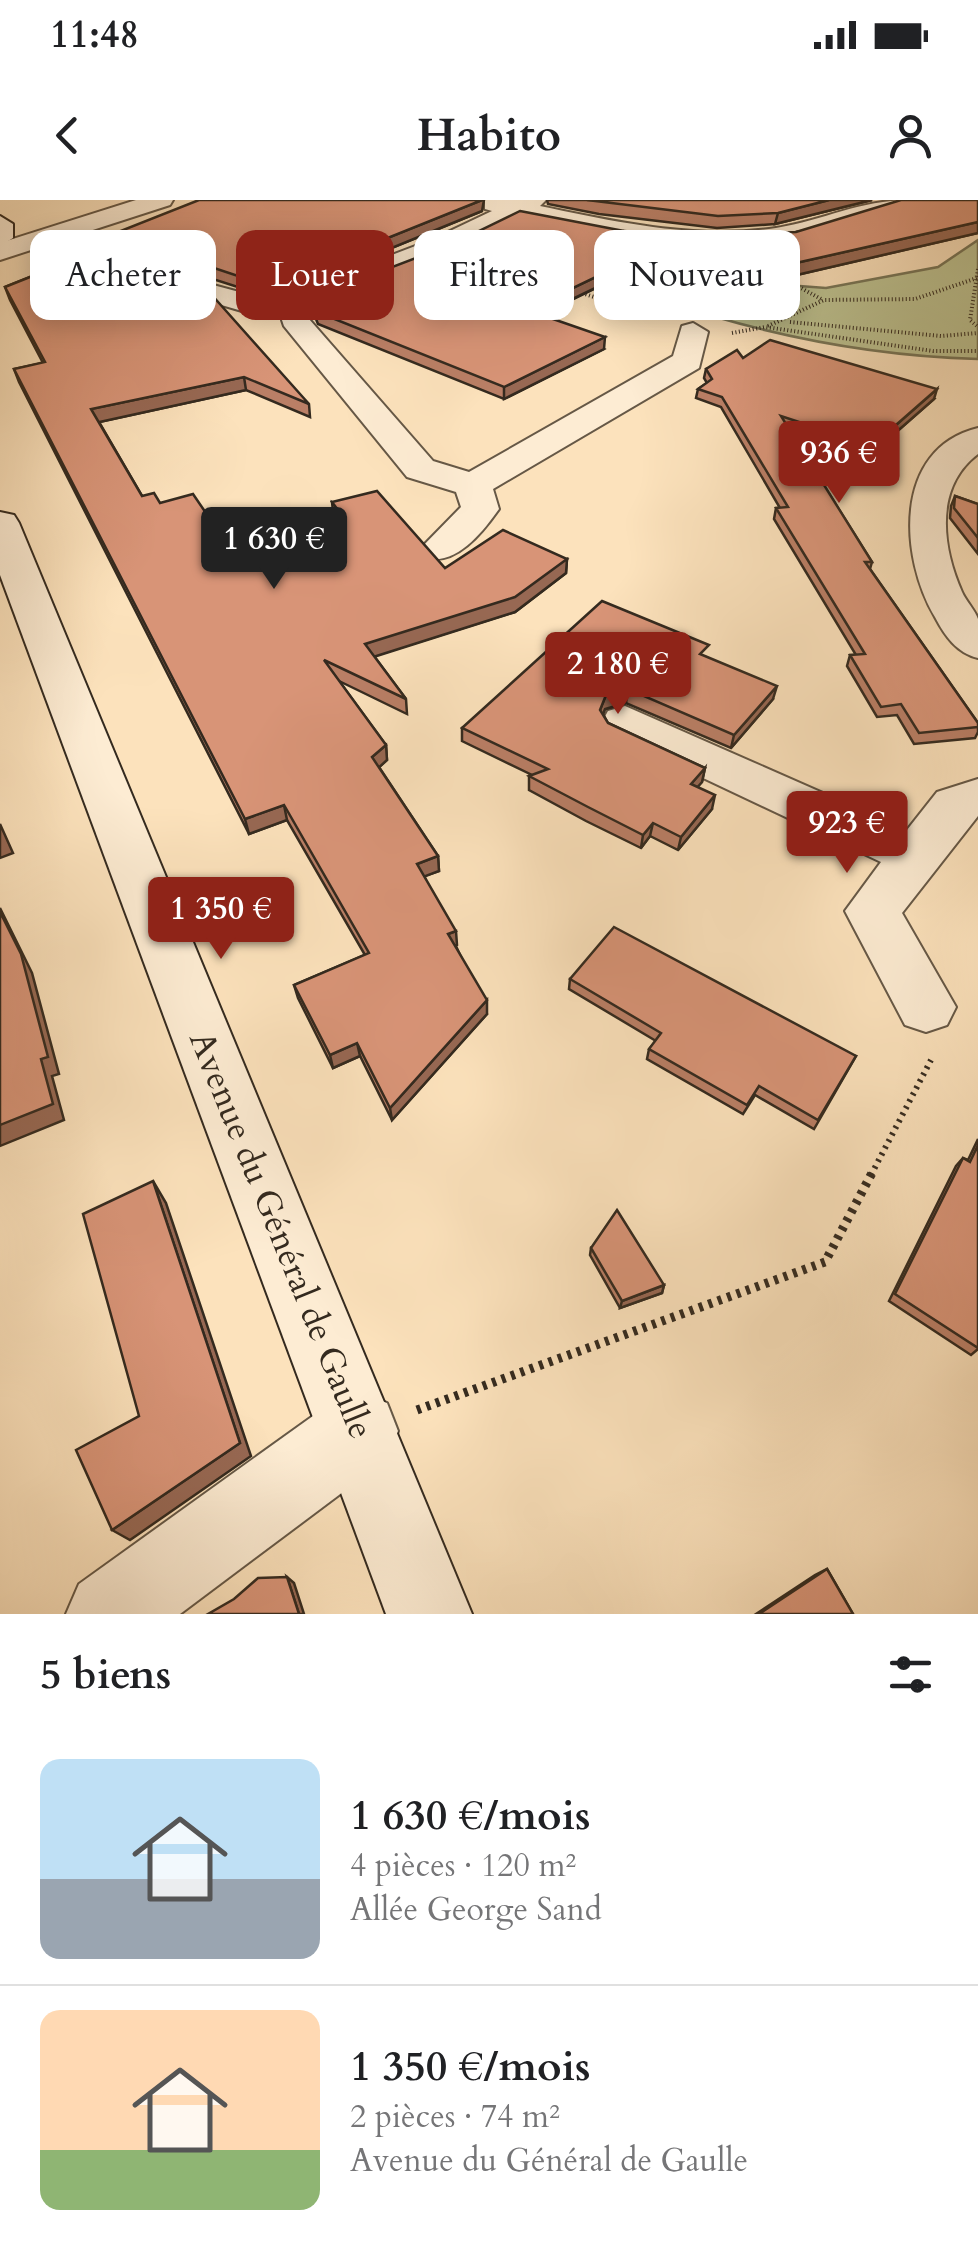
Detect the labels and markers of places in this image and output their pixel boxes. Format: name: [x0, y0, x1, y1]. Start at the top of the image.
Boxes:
pin: 936 €: [769, 421, 909, 506]
pin: 1 630 €: [182, 507, 366, 592]
pin: 2 180 €: [526, 632, 710, 717]
pin: 923 €: [777, 791, 917, 876]
pin: 1 350 €: [129, 877, 313, 962]

